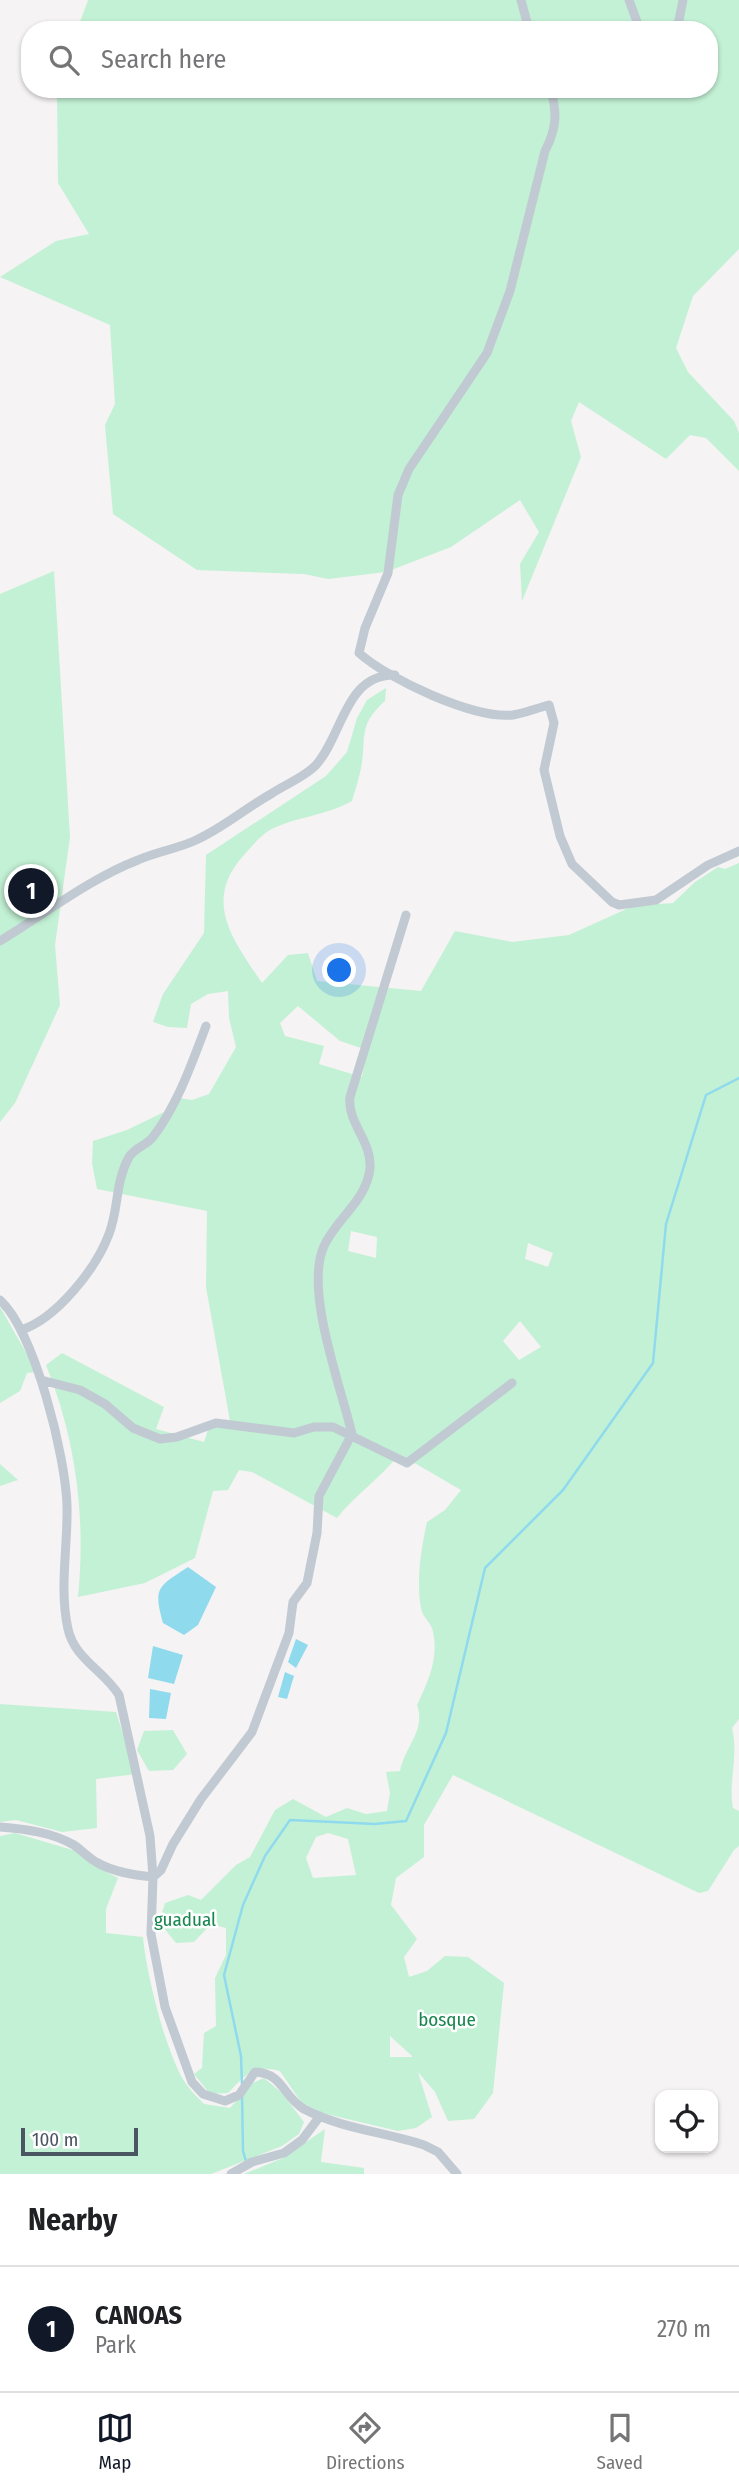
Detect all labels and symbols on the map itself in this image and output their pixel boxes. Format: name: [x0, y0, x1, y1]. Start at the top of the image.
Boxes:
pin: 1: [8, 865, 54, 917]
your location: [322, 953, 356, 987]
park label: guadual: [154, 1908, 216, 1931]
park label: bosque: [418, 2008, 476, 2031]
scale bar: [21, 2125, 138, 2157]

